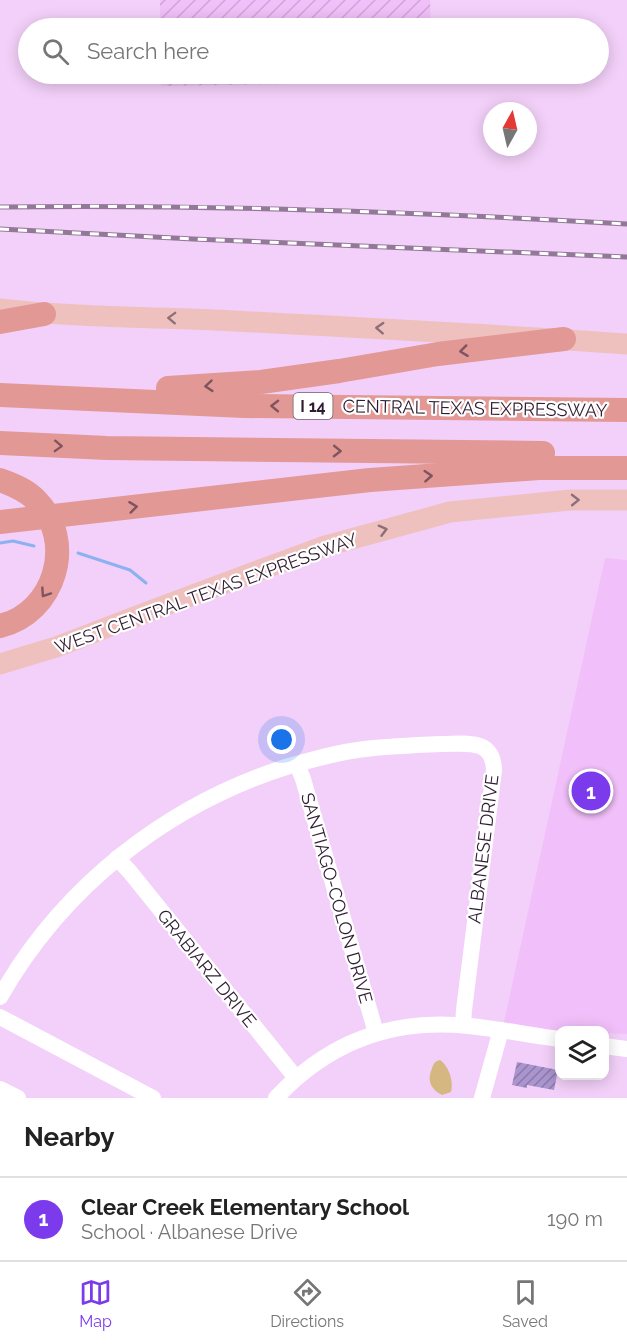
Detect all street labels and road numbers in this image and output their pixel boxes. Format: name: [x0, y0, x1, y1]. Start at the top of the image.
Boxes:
road number: I 14: [294, 393, 332, 419]
street label: CENTRAL TEXAS EXPRESSWAY: [342, 395, 608, 421]
street label: WEST CENTRAL TEXAS EXPRESSWAY: [52, 528, 360, 658]
street label: ALBANESE DRIVE: [463, 773, 503, 925]
street label: SANTIAGO-COLON DRIVE: [297, 790, 377, 1006]
street label: GRABIARZ DRIVE: [153, 905, 261, 1031]

